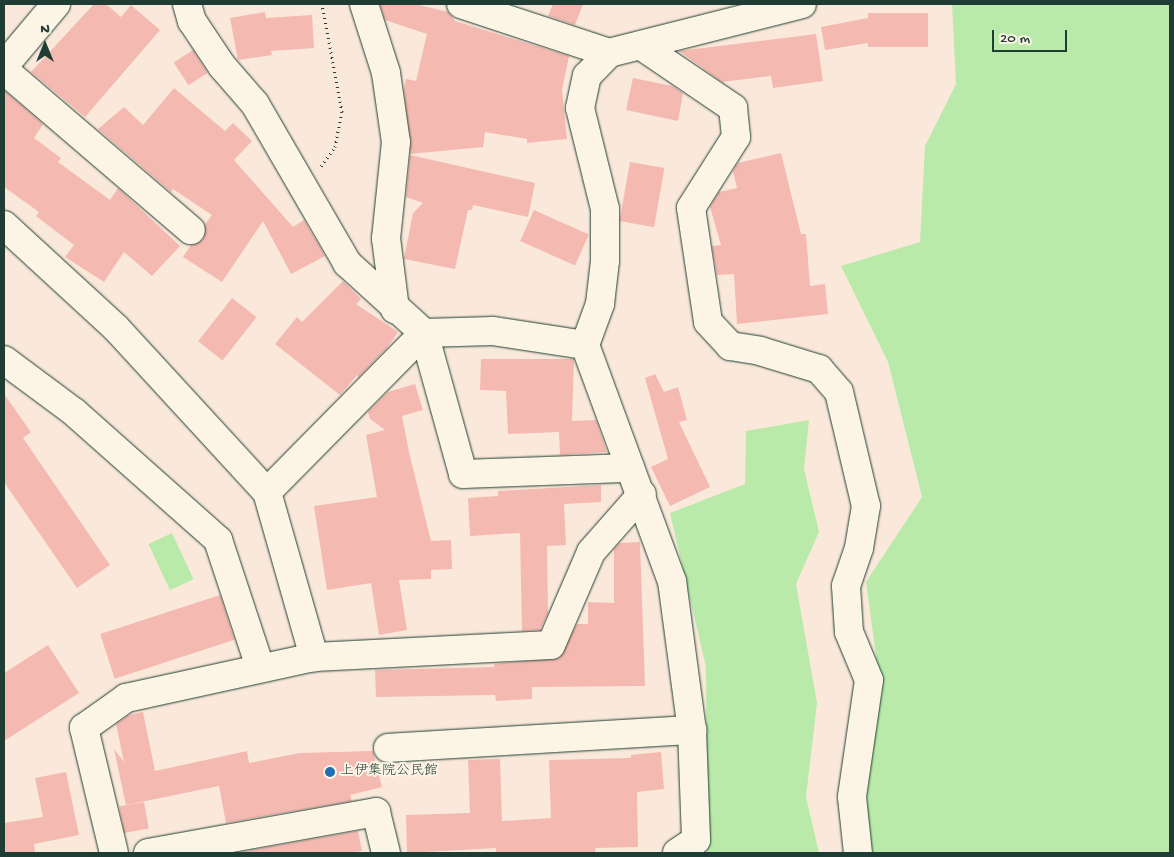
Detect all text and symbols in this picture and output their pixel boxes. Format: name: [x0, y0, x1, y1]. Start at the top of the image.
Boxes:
north arrow: [20, 20, 70, 70]
scale bar: [994, 20, 1069, 52]
text: N: [40, 21, 50, 38]
text: 20 m: [1000, 30, 1030, 48]
place label: 上伊集院公民館: [340, 764, 438, 780]
marker: 上伊集院公民館: [324, 766, 336, 778]

